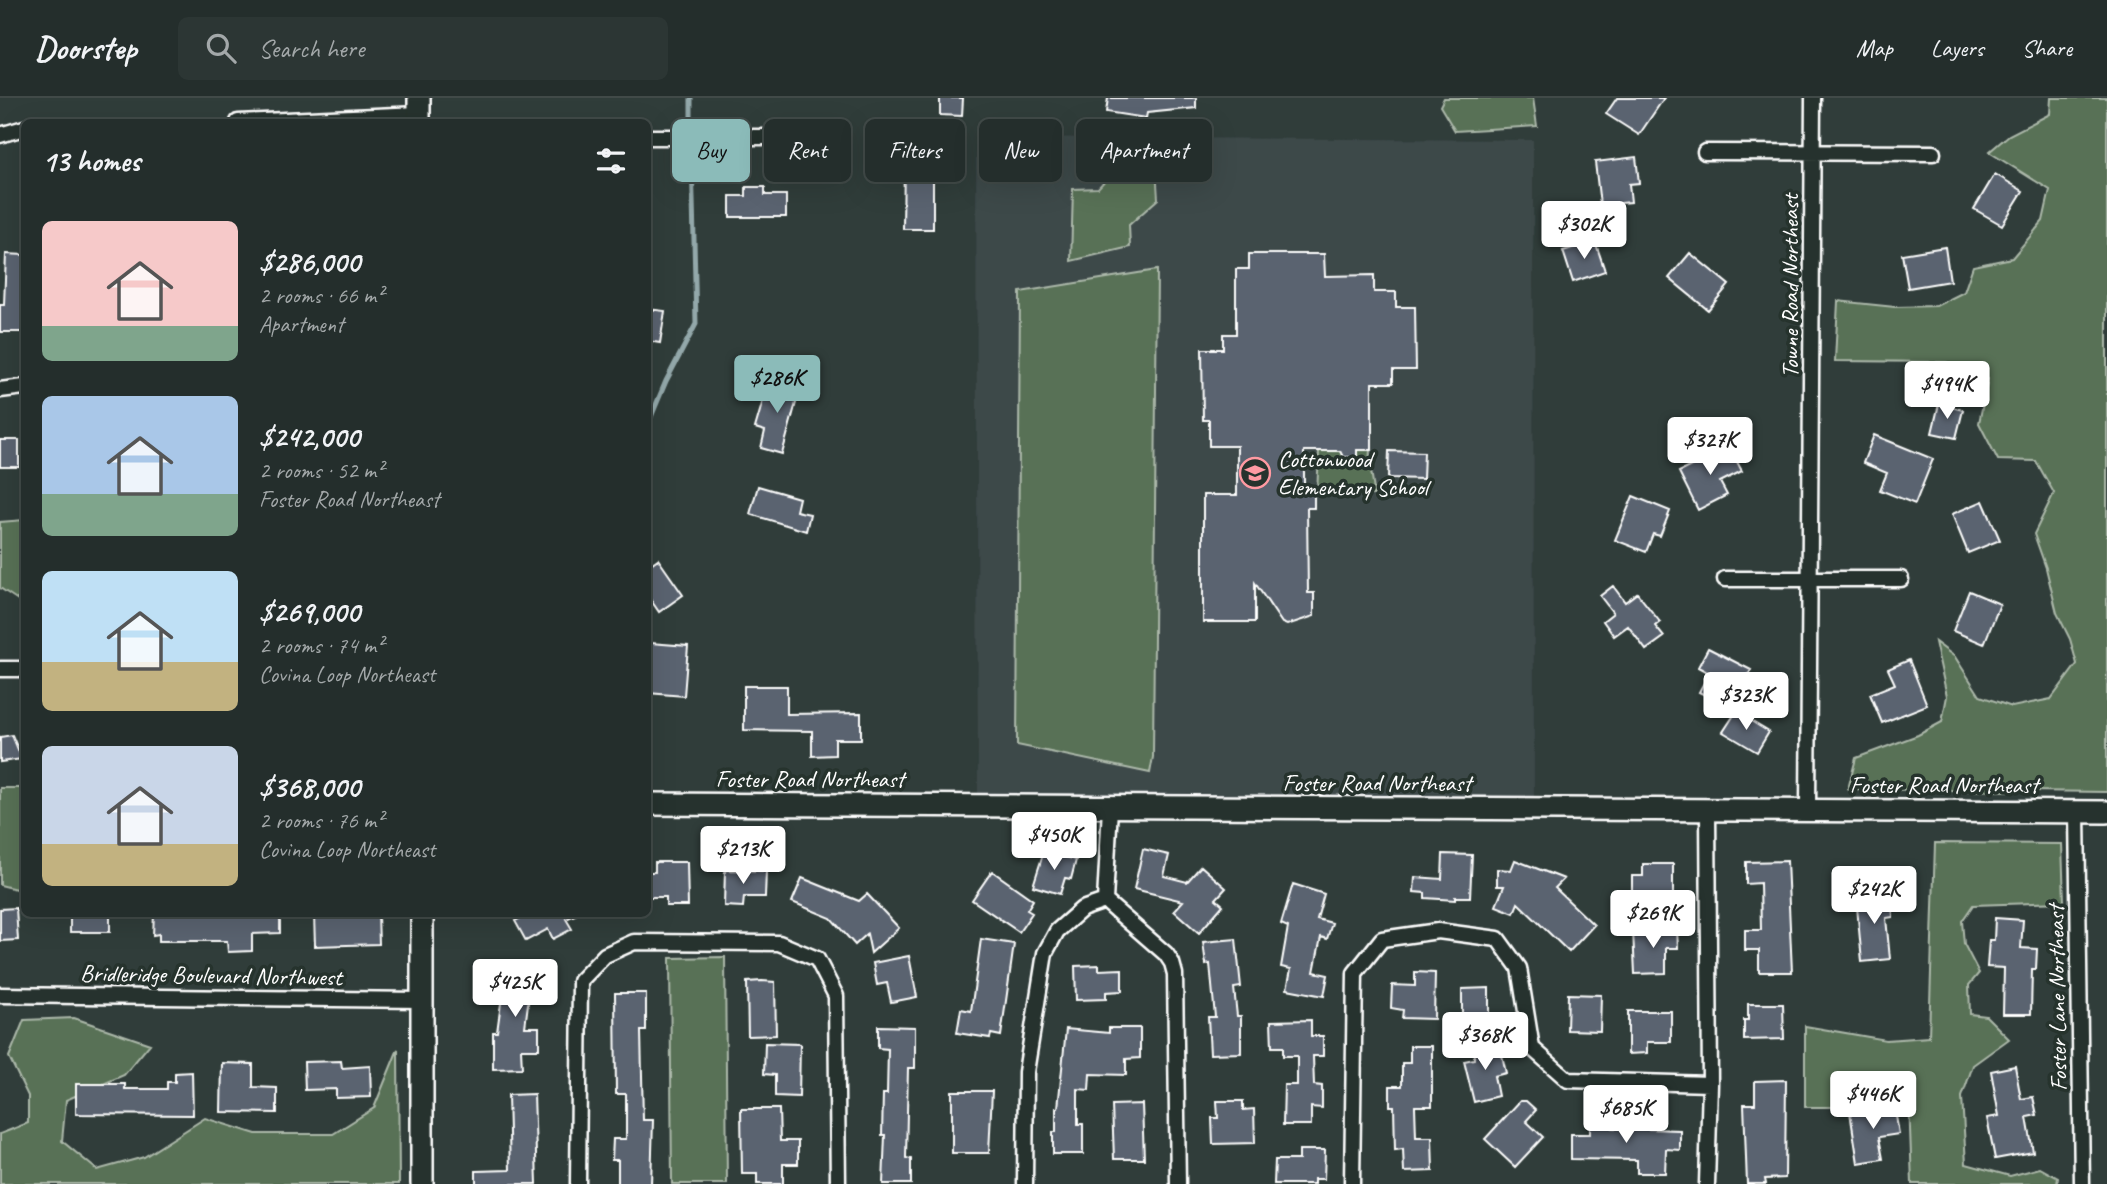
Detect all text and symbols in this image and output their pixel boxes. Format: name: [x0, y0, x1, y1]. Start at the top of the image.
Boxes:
search box: [178, 17, 668, 80]
text: Doorstep: [35, 27, 136, 69]
icon: search: [202, 29, 240, 67]
text: Search here: [258, 32, 364, 65]
text: Map: [1856, 33, 1893, 63]
text: Layers: [1931, 33, 1984, 63]
text: Share: [2022, 33, 2072, 63]
chip: Buy: [672, 119, 750, 182]
chip: Rent: [764, 119, 851, 182]
chip: Filters: [865, 119, 965, 182]
chip: New: [979, 119, 1062, 182]
chip: Apartment: [1076, 119, 1212, 182]
text: 13 homes: [42, 142, 140, 180]
icon: filters: [592, 142, 630, 180]
street label: Towne Road Northeast: [1775, 192, 1805, 378]
pin: $302K: [1535, 202, 1633, 261]
text: $302K: [1557, 209, 1611, 238]
text: $286,000: [259, 243, 360, 281]
icon: home: [98, 249, 182, 333]
text: 2 rooms · 66 m²: [259, 281, 383, 310]
text: Apartment: [259, 310, 344, 339]
pin: $286K: [728, 356, 826, 415]
pin: $494K: [1898, 362, 1996, 421]
text: $286K: [750, 363, 804, 392]
text: $494K: [1921, 369, 1973, 398]
text: $242,000: [259, 418, 359, 456]
pin: $327K: [1661, 418, 1759, 477]
icon: home: [98, 424, 182, 508]
text: $327K: [1684, 425, 1737, 454]
place label: Cottonwood Elementary School: [1278, 444, 1432, 502]
text: 2 rooms · 52 m²: [259, 456, 383, 485]
school or university icon: Cottonwood Elementary School: [1238, 456, 1272, 490]
text: Foster Road Northeast: [259, 485, 439, 514]
text: $269,000: [259, 593, 360, 631]
icon: home: [98, 599, 182, 683]
text: 2 rooms · 74 m²: [259, 631, 383, 660]
text: Covina Loop Northeast: [259, 660, 435, 689]
pin: $323K: [1697, 672, 1795, 732]
text: $323K: [1719, 680, 1773, 709]
street label: Foster Road Northeast: [716, 764, 907, 794]
text: $368,000: [259, 768, 360, 806]
street label: Foster Road Northeast: [1283, 768, 1474, 798]
street label: Foster Road Northeast: [1850, 770, 2041, 800]
icon: home: [98, 774, 182, 858]
text: 2 rooms · 76 m²: [259, 806, 383, 835]
pin: $450K: [1005, 812, 1103, 872]
text: $450K: [1028, 820, 1080, 849]
pin: $213K: [694, 826, 792, 886]
text: $213K: [716, 834, 770, 863]
text: Covina Loop Northeast: [259, 835, 435, 864]
pin: $242K: [1825, 866, 1923, 926]
text: $242K: [1847, 874, 1901, 903]
pin: $269K: [1604, 890, 1702, 950]
text: $269K: [1626, 898, 1680, 927]
street label: Foster Lane Northeast: [2040, 902, 2074, 1091]
street label: Bridleridge Boulevard Northwest: [80, 958, 344, 992]
pin: $425K: [466, 960, 564, 1019]
text: $425K: [489, 967, 541, 996]
pin: $368K: [1436, 1012, 1534, 1072]
text: $368K: [1458, 1020, 1512, 1049]
pin: $446K: [1824, 1072, 1922, 1131]
text: $446K: [1846, 1079, 1900, 1108]
pin: $685K: [1577, 1086, 1675, 1145]
text: $685K: [1599, 1093, 1653, 1122]

